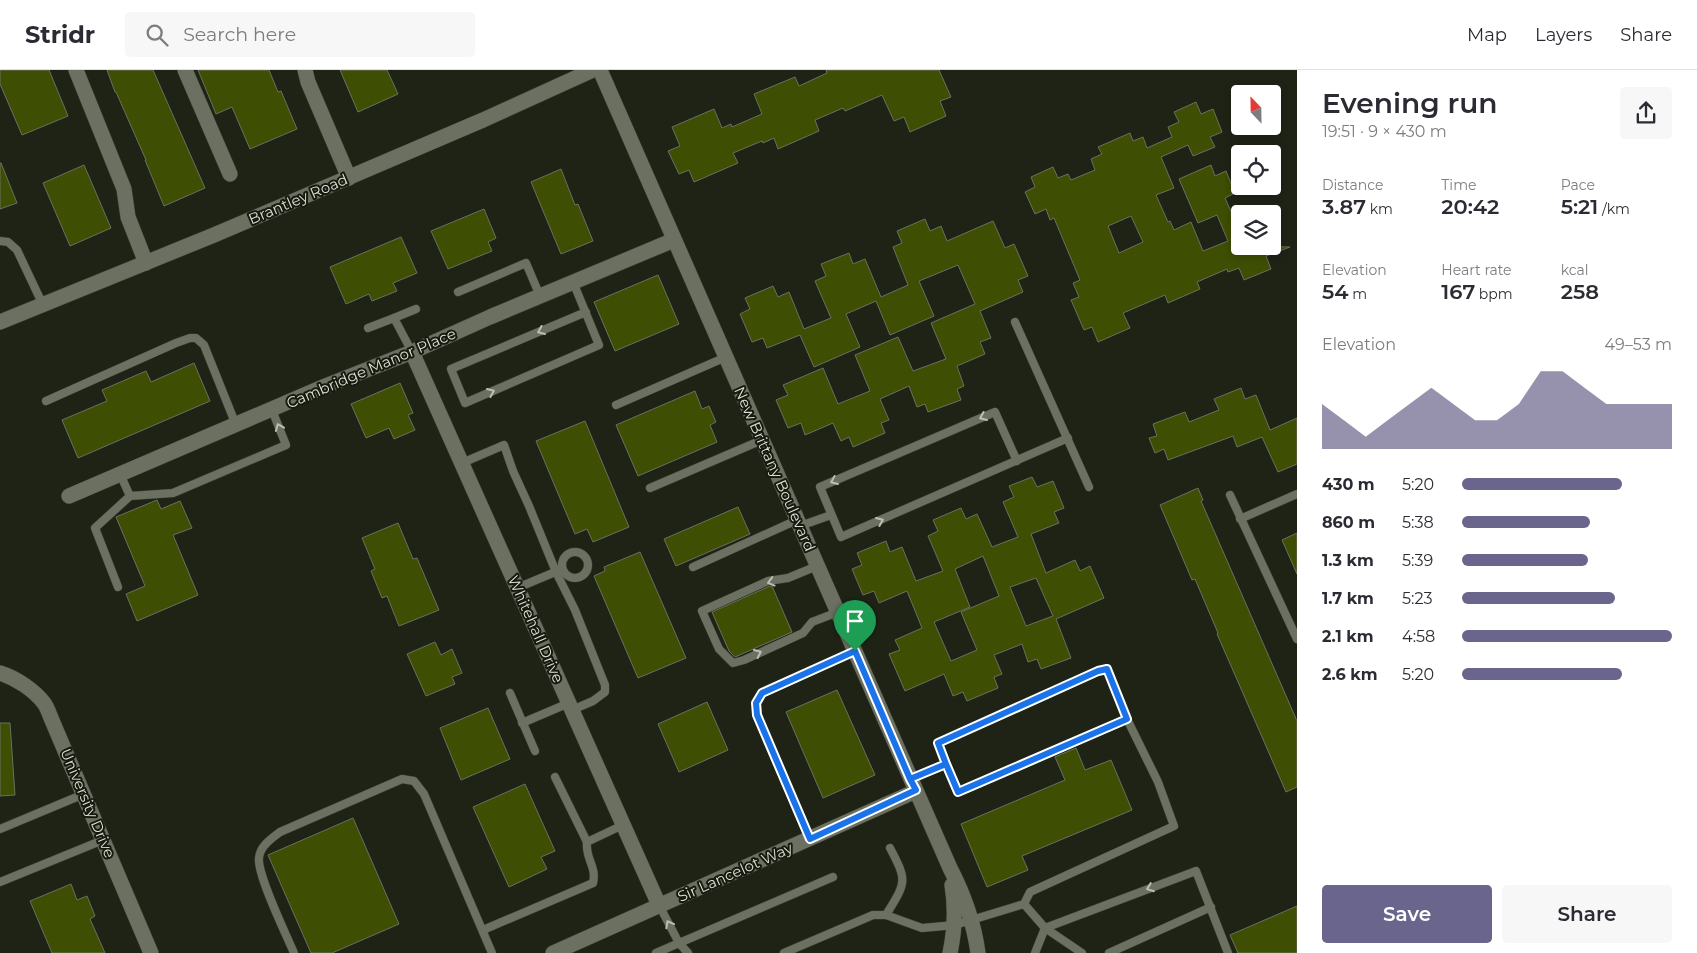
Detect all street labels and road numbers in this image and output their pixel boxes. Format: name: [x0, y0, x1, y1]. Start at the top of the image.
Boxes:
street label: Brantley Road: [245, 170, 351, 228]
street label: Cambridge Manor Place: [283, 324, 459, 412]
street label: New Brittany Boulevard: [730, 384, 820, 554]
street label: Whitehall Drive: [504, 572, 568, 686]
street label: University Drive: [56, 745, 120, 861]
street label: Sir Lancelot Way: [674, 838, 796, 906]

